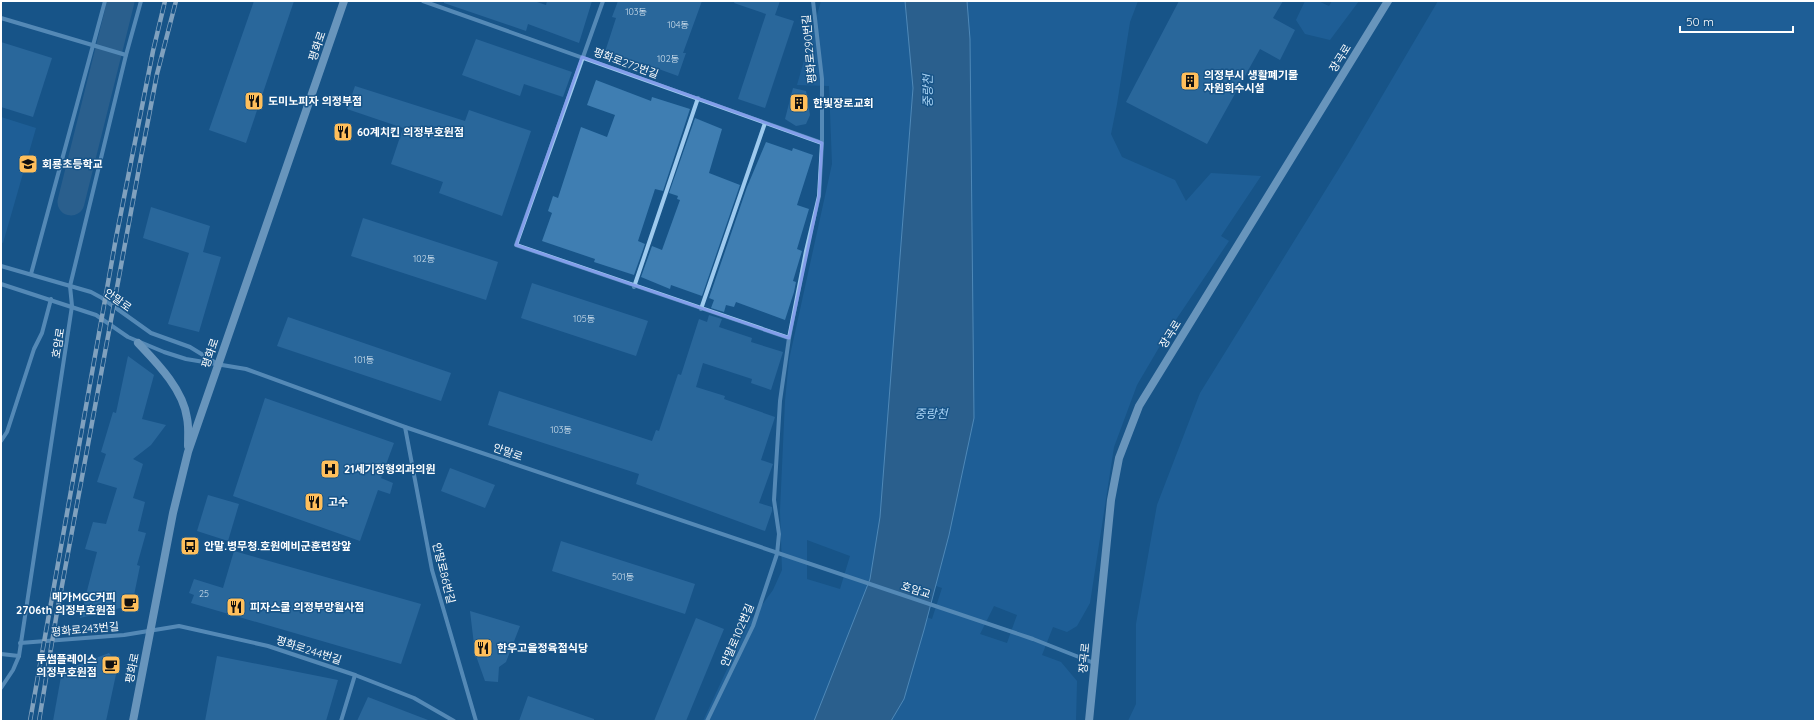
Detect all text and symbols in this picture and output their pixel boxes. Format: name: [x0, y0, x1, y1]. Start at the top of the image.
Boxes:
house number: 103동: [625, 6, 647, 17]
scale bar: [1680, 8, 1793, 34]
street label: 평화로290번길: [799, 14, 819, 84]
text: 50 m: [1686, 14, 1714, 29]
house number: 104동: [667, 19, 689, 30]
street label: 평화로: [305, 29, 329, 63]
street label: 장곡로: [1326, 41, 1354, 75]
street label: 평화로272번길: [592, 45, 660, 81]
house number: 102동: [657, 53, 679, 64]
place label: 의정부시 생활폐기물 자원회수시설: [1204, 68, 1298, 95]
building icon: 의정부시 생활폐기물 자원회수시설: [1179, 70, 1201, 92]
water label: 중랑천: [920, 72, 935, 108]
restaurant icon: 도미노피자 의정부점: [243, 90, 265, 112]
building icon: 한빛장로교회: [788, 92, 810, 114]
place label: 도미노피자 의정부점: [268, 94, 362, 108]
place label: 한빛장로교회: [813, 96, 874, 110]
restaurant icon: 60계치킨 의정부호원점: [332, 121, 354, 143]
place label: 60계치킨 의정부호원점: [357, 125, 464, 139]
school or university icon: 회룡초등학교: [17, 153, 39, 175]
place label: 회룡초등학교: [42, 157, 103, 171]
house number: 102동: [413, 253, 435, 264]
street label: 안말로: [102, 286, 134, 314]
house number: 105동: [573, 313, 595, 324]
street label: 장곡로: [1156, 317, 1184, 351]
street label: 호암로: [49, 327, 67, 359]
street label: 평화로: [198, 336, 222, 370]
house number: 101동: [354, 354, 374, 365]
water label: 중랑천: [914, 406, 950, 421]
house number: 103동: [550, 424, 572, 435]
street label: 안말로: [491, 440, 525, 464]
hospital icon: 21세기정형외과의원: [319, 458, 341, 480]
place label: 21세기정형외과의원: [344, 462, 436, 476]
restaurant icon: 고수: [303, 491, 325, 513]
place label: 고수: [328, 495, 348, 509]
bus stop icon: 안말.병무청.호원예비군훈련장앞: [179, 535, 201, 557]
place label: 안말.병무청.호원예비군훈련장앞: [204, 539, 351, 553]
street label: 안말로86번길: [430, 541, 458, 605]
house number: 501동: [612, 571, 634, 582]
street label: 호암교: [899, 579, 933, 601]
house number: 25: [199, 588, 209, 599]
place label: 메가MGC커피 2706th 의정부호원점: [16, 590, 116, 617]
cafe icon: 메가MGC커피 2706th 의정부호원점: [119, 592, 141, 614]
restaurant icon: 피자스쿨 의정부망월사점: [225, 596, 247, 618]
place label: 피자스쿨 의정부망월사점: [250, 600, 364, 614]
street label: 안말로102번길: [717, 601, 757, 669]
street label: 평화로243번길: [50, 619, 120, 639]
street label: 평화로244번길: [274, 633, 344, 667]
restaurant icon: 한우고을정육점식당: [472, 637, 494, 659]
place label: 한우고을정육점식당: [497, 641, 588, 655]
street label: 장곡로: [1076, 642, 1092, 674]
place label: 투썸플레이스 의정부호원점: [36, 652, 97, 679]
street label: 평화로: [122, 652, 142, 684]
cafe icon: 투썸플레이스 의정부호원점: [100, 654, 122, 676]

